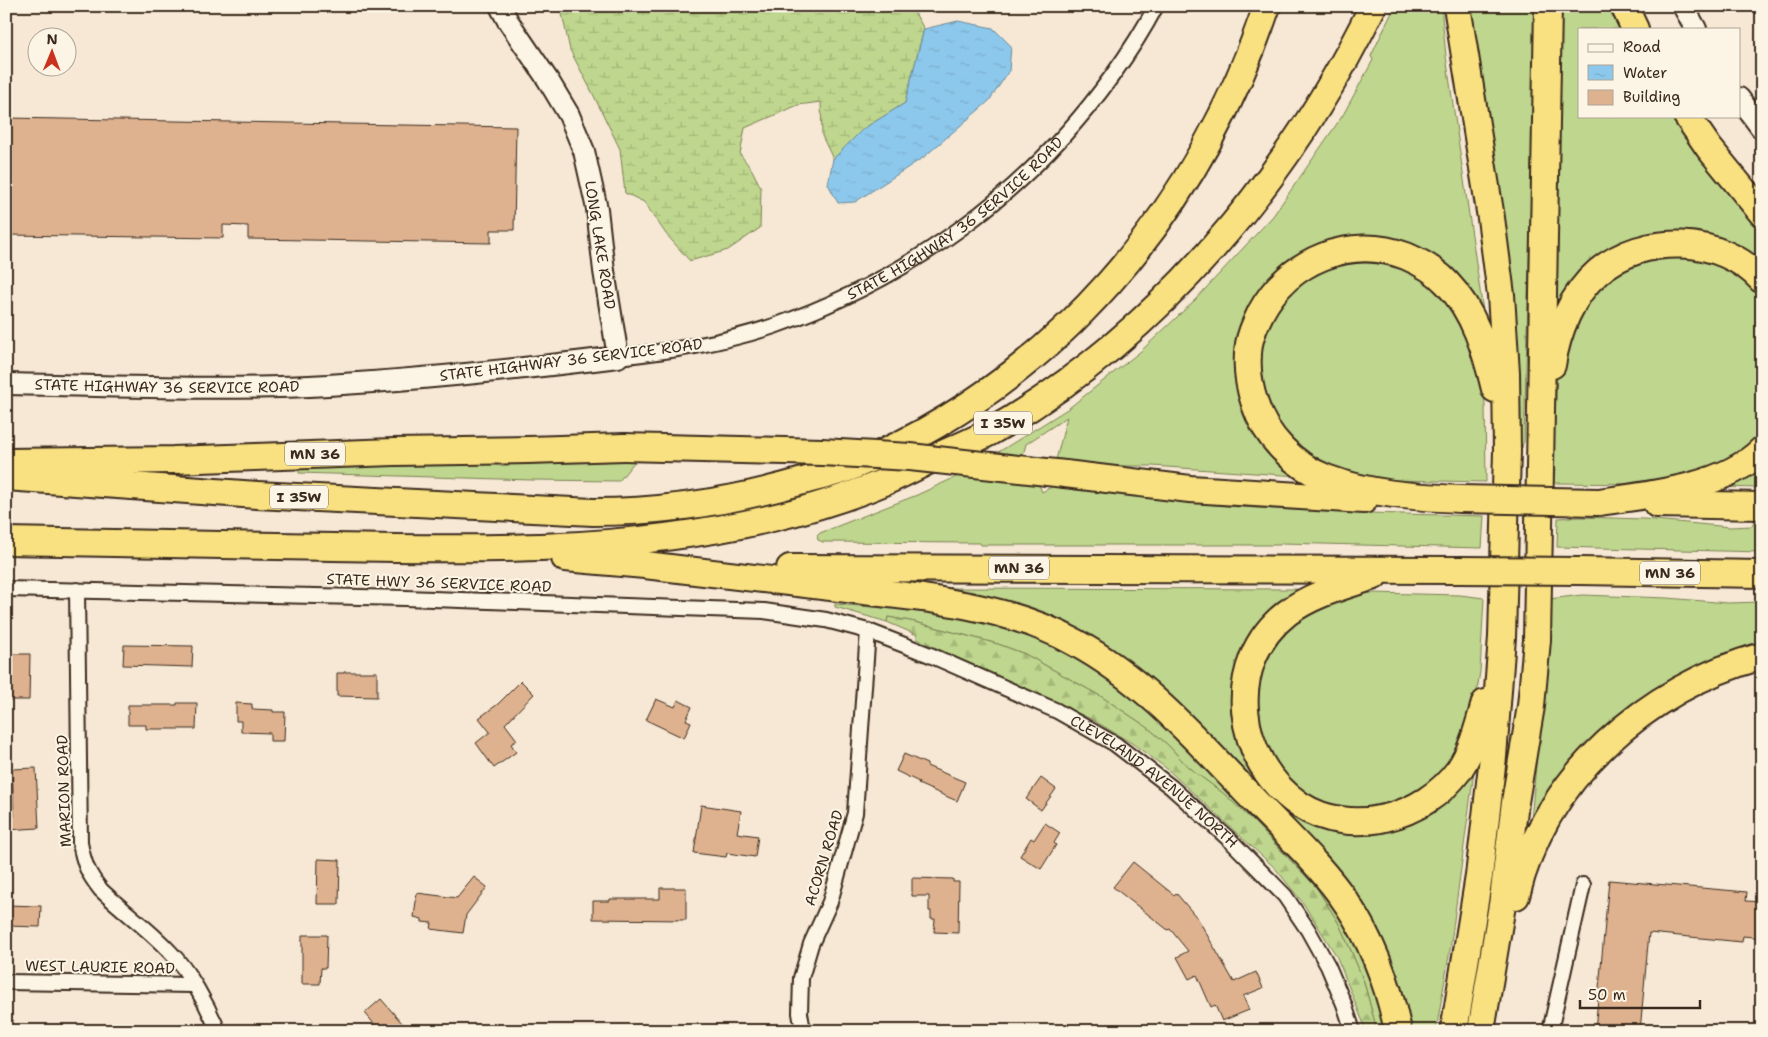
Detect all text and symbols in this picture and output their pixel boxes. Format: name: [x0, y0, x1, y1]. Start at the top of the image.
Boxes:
north arrow: [28, 28, 78, 78]
legend: [1578, 28, 1740, 118]
text: N: [47, 30, 58, 48]
text: Road: [1623, 37, 1661, 57]
text: Water: [1623, 63, 1667, 83]
text: Building: [1623, 87, 1680, 107]
street label: STATE HIGHWAY 36 SERVICE ROAD: [844, 133, 1068, 305]
street label: LONG LAKE ROAD: [580, 179, 620, 311]
street label: STATE HIGHWAY 36 SERVICE ROAD: [438, 334, 704, 386]
street label: STATE HIGHWAY 36 SERVICE ROAD: [34, 375, 300, 398]
road number: I 35W: [974, 412, 1032, 434]
road number: MN 36: [285, 442, 345, 466]
road number: I 35W: [270, 486, 328, 508]
road number: MN 36: [989, 556, 1049, 580]
road number: MN 36: [1640, 562, 1700, 584]
street label: STATE HWY 36 SERVICE ROAD: [326, 569, 552, 597]
street label: CLEVELAND AVENUE NORTH: [1066, 710, 1242, 852]
street label: MARION ROAD: [52, 734, 76, 848]
street label: ACORN ROAD: [800, 808, 848, 908]
street label: WEST LAURIE ROAD: [25, 956, 175, 978]
scale bar: [1580, 977, 1700, 1009]
text: 50 m: [1588, 985, 1626, 1005]

